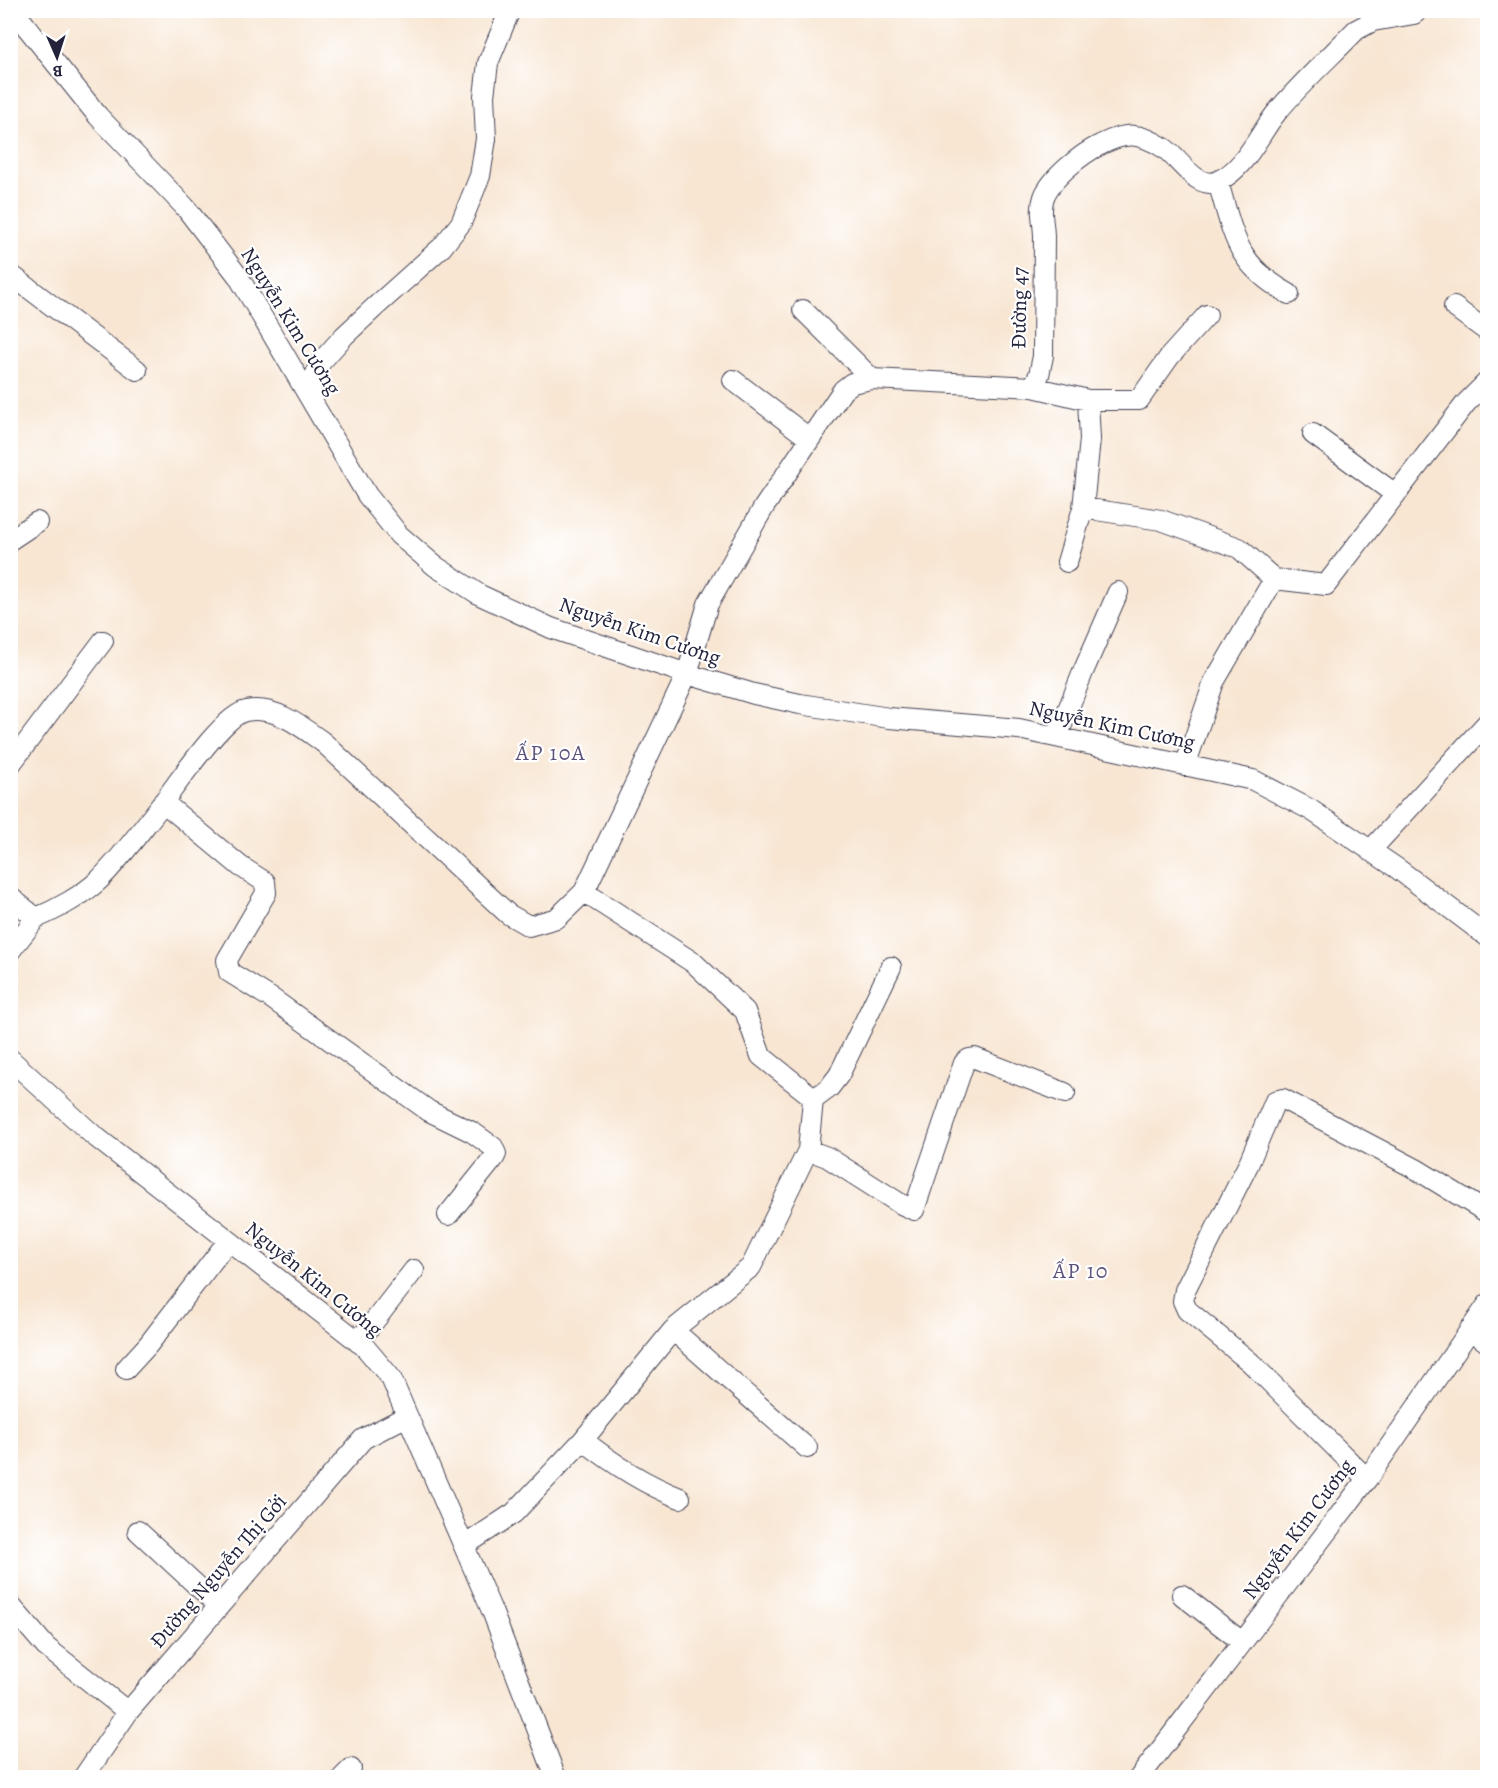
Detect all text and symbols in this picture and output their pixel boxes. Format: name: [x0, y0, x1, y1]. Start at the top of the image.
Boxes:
north arrow: [27, 27, 87, 87]
text: B: [52, 60, 63, 82]
street label: Nguyễn Kim Cương: [234, 242, 348, 400]
street label: Đường 47: [1004, 267, 1034, 349]
street label: Nguyễn Kim Cương: [556, 590, 725, 672]
street label: Nguyễn Kim Cương: [1026, 694, 1198, 756]
district label: ẤP 10A: [515, 738, 586, 768]
street label: Nguyễn Kim Cương: [240, 1215, 389, 1343]
district label: ẤP 10: [1052, 1256, 1109, 1286]
street label: Nguyễn Kim Cương: [1236, 1453, 1360, 1605]
street label: Đường Nguyễn Thị Gởi: [143, 1488, 293, 1654]

